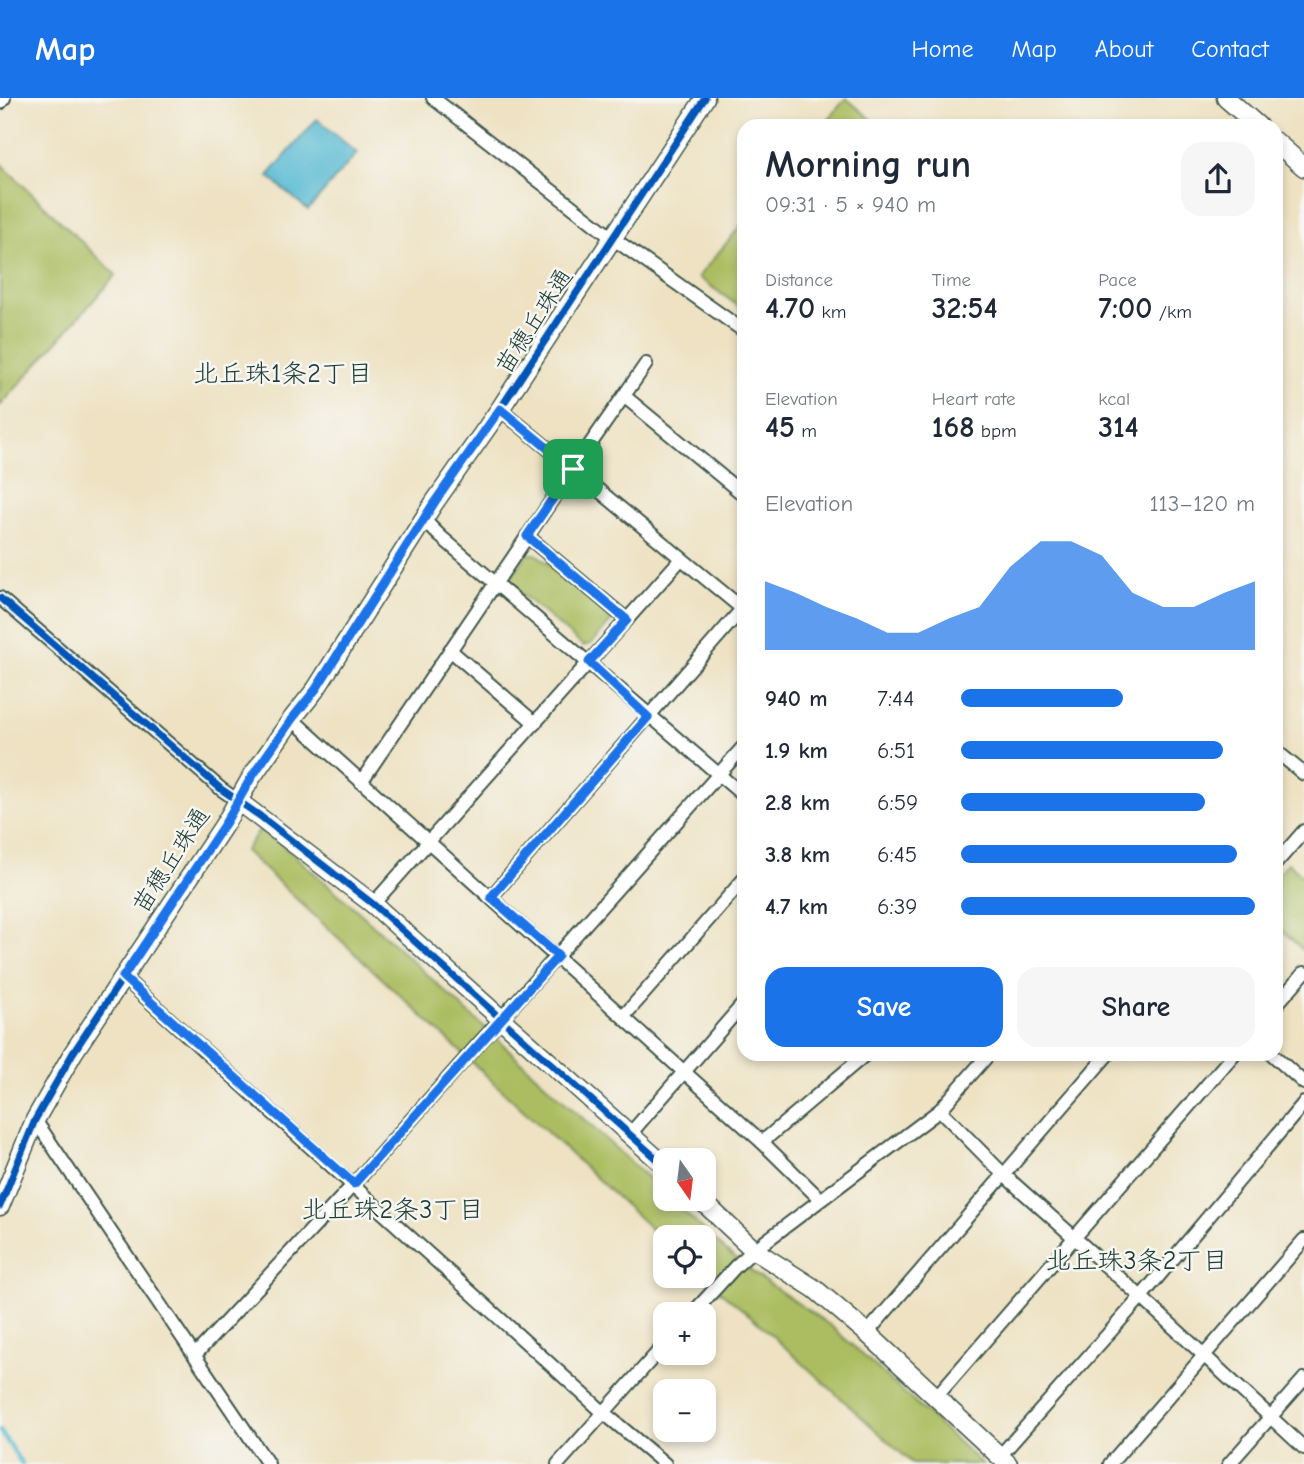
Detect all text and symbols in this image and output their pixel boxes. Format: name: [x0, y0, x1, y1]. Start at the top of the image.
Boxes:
text: Map: [35, 30, 96, 68]
text: Home: [912, 35, 973, 63]
text: Map: [1011, 35, 1057, 63]
text: About: [1095, 35, 1153, 63]
text: Contact: [1191, 35, 1269, 63]
button: share: [1181, 142, 1255, 216]
text: Morning run: [765, 143, 971, 187]
text: 09:31 · 5 × 940 m: [765, 191, 936, 218]
street label: 苗穂丘珠通: [490, 263, 578, 379]
text: Distance: [765, 269, 833, 291]
text: Time: [932, 269, 971, 291]
text: Pace: [1098, 269, 1137, 291]
text: 4.70: [765, 291, 815, 326]
text: 32:54: [932, 291, 998, 326]
text: 7:00: [1098, 291, 1152, 326]
text: km: [815, 301, 846, 323]
text: /km: [1152, 301, 1192, 323]
district label: 北丘珠1条2丁目: [193, 359, 373, 389]
text: Elevation: [765, 388, 838, 410]
text: Heart rate: [932, 388, 1015, 410]
text: kcal: [1098, 388, 1130, 410]
text: 45: [765, 410, 795, 445]
text: 168: [932, 410, 975, 445]
text: 314: [1098, 410, 1139, 445]
text: m: [795, 420, 817, 442]
text: bpm: [975, 420, 1017, 442]
pin: [543, 439, 603, 499]
icon: arrive: [554, 450, 592, 488]
text: Elevation: [765, 490, 853, 517]
text: 113–120 m: [1149, 490, 1255, 517]
text: 940 m: [765, 685, 827, 712]
text: 7:44: [877, 685, 914, 712]
text: 1.9 km: [765, 737, 828, 764]
text: 6:51: [877, 737, 915, 764]
text: 2.8 km: [765, 789, 830, 816]
text: 6:59: [877, 789, 918, 816]
street label: 苗穂丘珠通: [127, 802, 215, 918]
text: 3.8 km: [765, 841, 830, 868]
text: 6:45: [877, 841, 917, 868]
text: 4.7 km: [765, 893, 828, 920]
text: 6:39: [877, 893, 917, 920]
button: Save: [765, 967, 1003, 1047]
button: Share: [1017, 967, 1255, 1047]
north arrow: [653, 1148, 716, 1211]
map controls: [653, 1148, 716, 1442]
district label: 北丘珠2条3丁目: [302, 1195, 484, 1225]
button: locate: [653, 1225, 716, 1288]
district label: 北丘珠3条2丁目: [1046, 1246, 1228, 1276]
button: +: [653, 1302, 716, 1365]
button: −: [653, 1379, 716, 1442]

